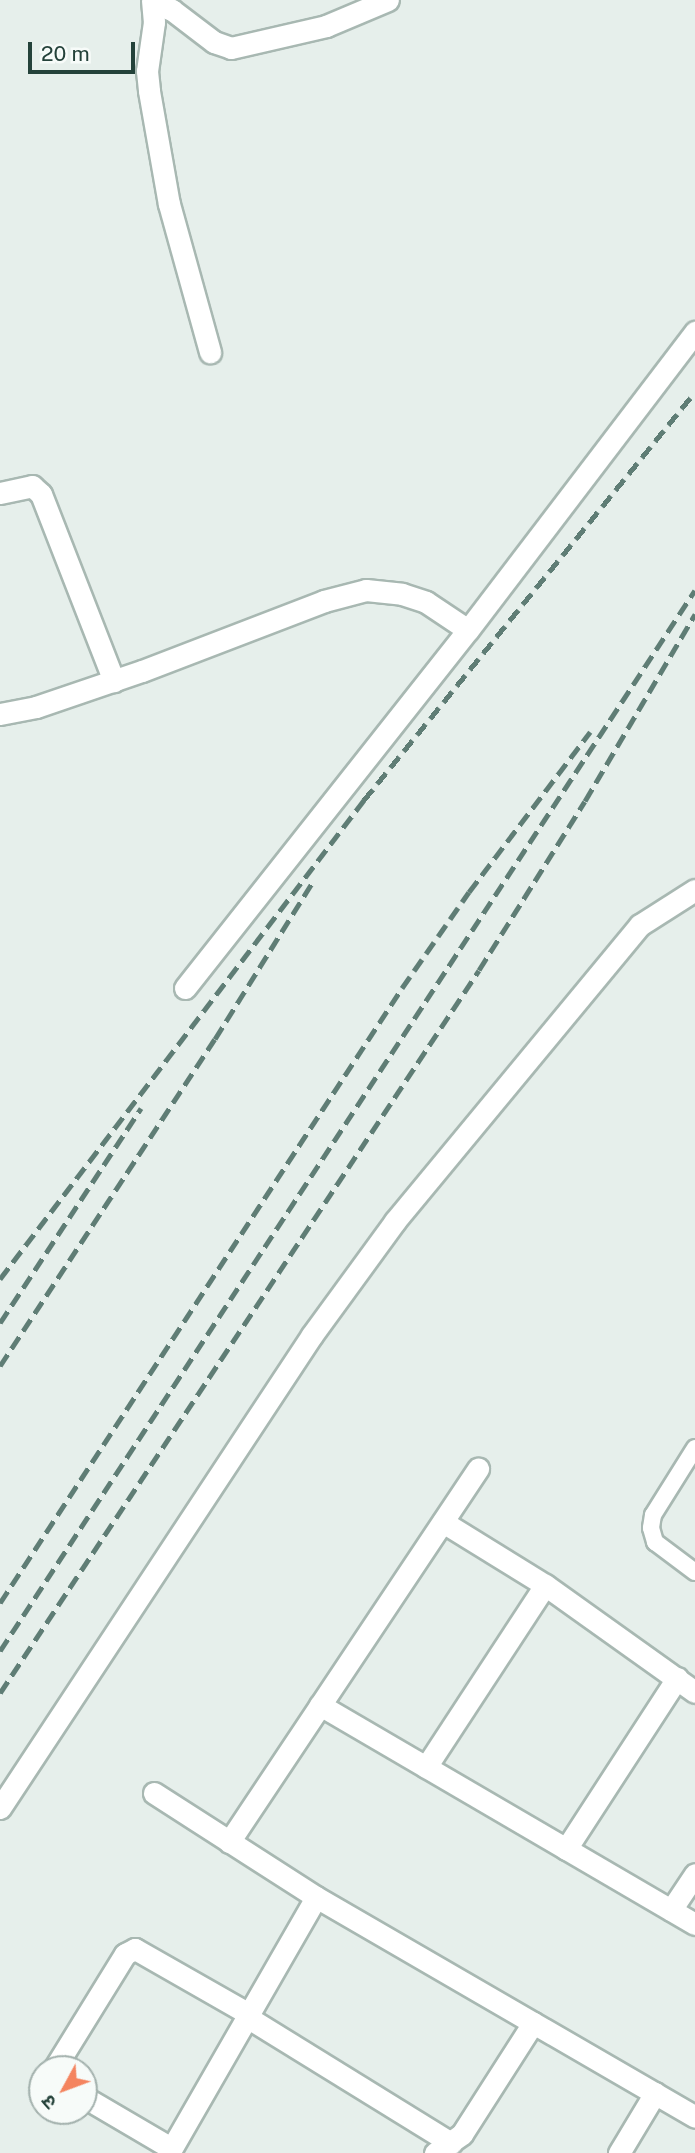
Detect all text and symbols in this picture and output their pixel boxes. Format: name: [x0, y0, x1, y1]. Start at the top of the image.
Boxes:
scale bar: [32, 28, 138, 72]
text: 20 m: [41, 41, 90, 66]
north arrow: [28, 2055, 98, 2125]
text: उ: [37, 2091, 61, 2114]

